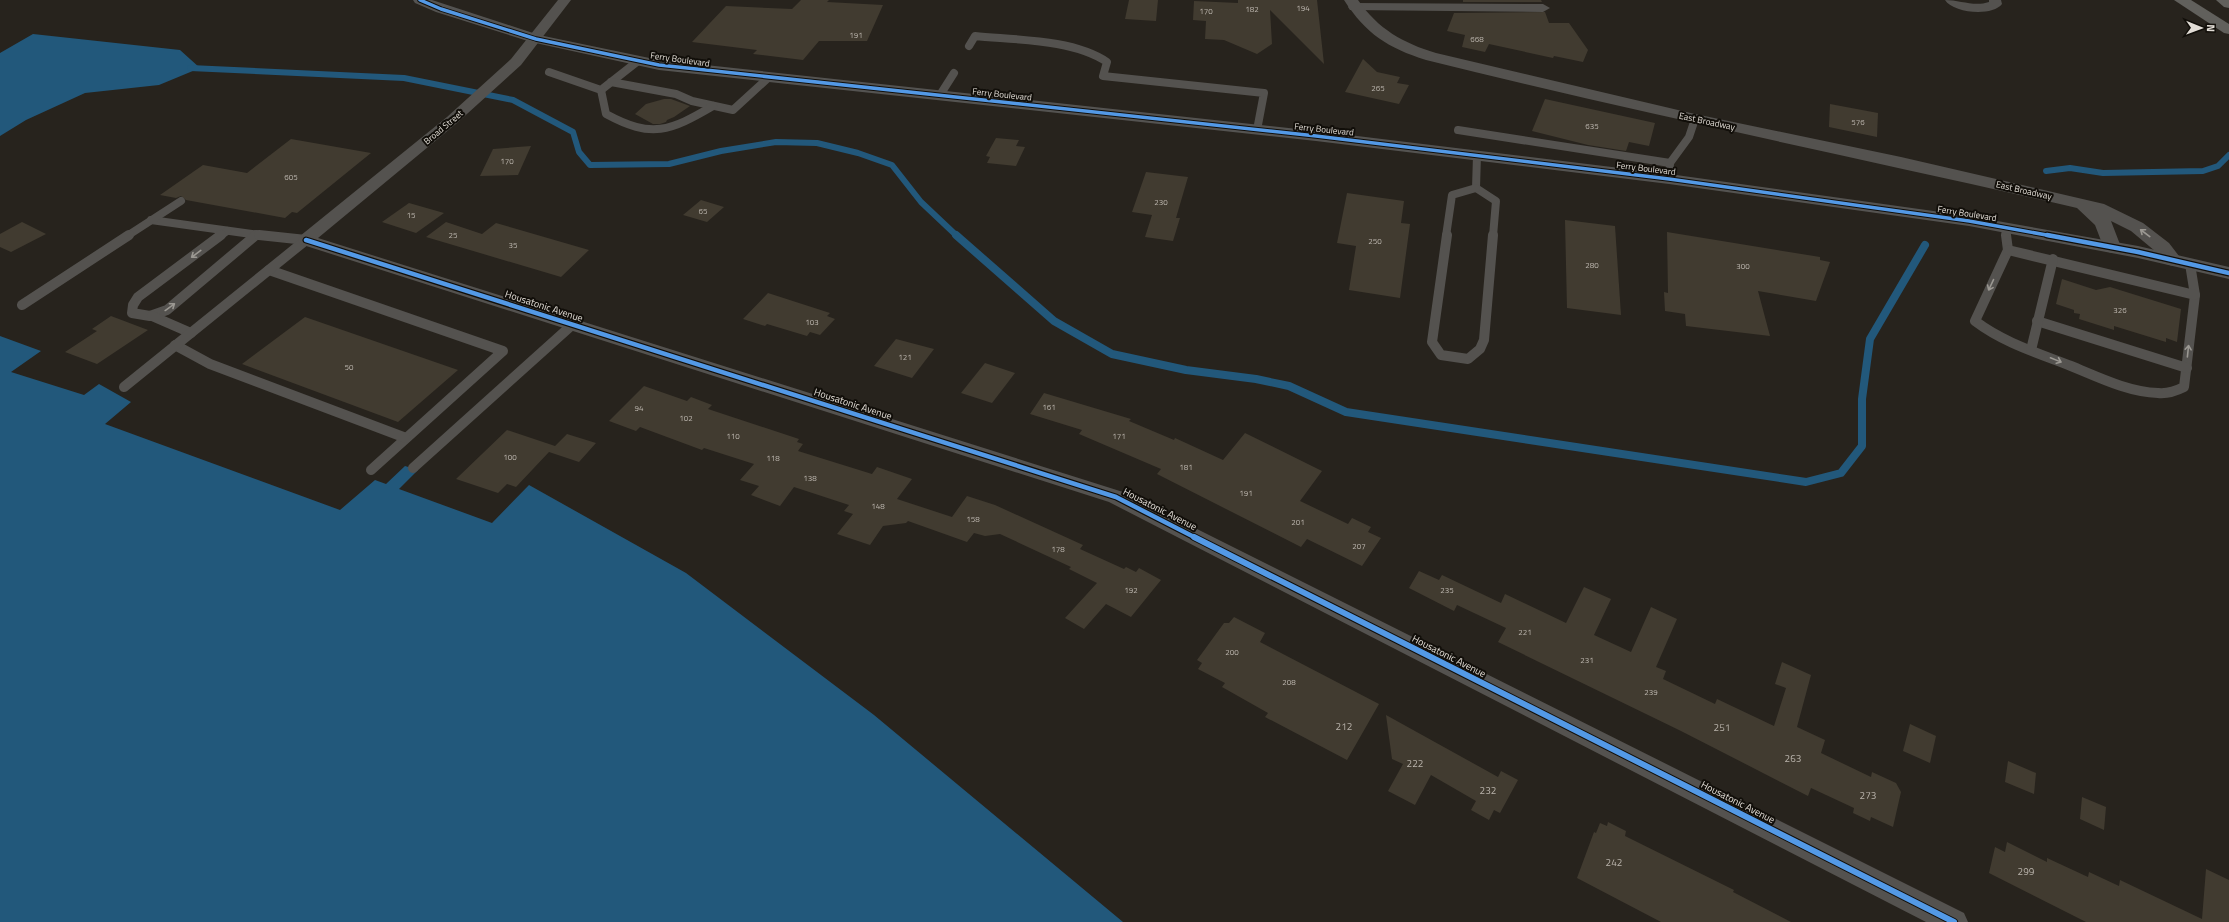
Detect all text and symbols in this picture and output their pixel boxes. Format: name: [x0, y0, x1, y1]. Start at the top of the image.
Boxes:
house number: 194: [1296, 2, 1310, 14]
house number: 182: [1245, 3, 1259, 15]
house number: 170: [1199, 5, 1213, 17]
north arrow: [2181, 8, 2221, 48]
text: N: [2203, 24, 2219, 32]
house number: 191: [849, 29, 863, 41]
house number: 668: [1470, 33, 1484, 45]
street label: Ferry Boulevard: [649, 48, 711, 70]
house number: 265: [1371, 82, 1385, 94]
street label: Ferry Boulevard: [972, 84, 1033, 104]
street label: Broad Street: [421, 106, 466, 147]
street label: East Broadway: [1678, 109, 1737, 133]
house number: 576: [1851, 116, 1865, 128]
street label: Ferry Boulevard: [1294, 119, 1355, 139]
house number: 635: [1585, 120, 1599, 132]
house number: 170: [500, 155, 514, 167]
street label: Ferry Boulevard: [1616, 158, 1677, 178]
house number: 605: [284, 171, 298, 183]
street label: East Broadway: [1995, 177, 2054, 203]
house number: 230: [1154, 196, 1168, 208]
street label: Ferry Boulevard: [1936, 202, 1998, 224]
house number: 65: [699, 205, 708, 217]
house number: 15: [407, 209, 416, 221]
house number: 25: [449, 229, 458, 241]
one-way arrow: [2140, 229, 2151, 237]
house number: 250: [1368, 235, 1382, 247]
house number: 35: [509, 239, 518, 251]
one-way arrow: [190, 250, 201, 259]
house number: 280: [1585, 259, 1599, 271]
house number: 300: [1736, 260, 1750, 272]
one-way arrow: [1987, 279, 1995, 291]
street label: Housatonic Avenue: [503, 286, 585, 326]
one-way arrow: [164, 303, 175, 311]
house number: 326: [2113, 304, 2127, 316]
house number: 103: [805, 316, 819, 328]
one-way arrow: [2185, 344, 2192, 357]
house number: 121: [898, 351, 912, 363]
one-way arrow: [2049, 357, 2061, 365]
house number: 50: [345, 361, 354, 373]
street label: Housatonic Avenue: [812, 384, 894, 424]
house number: 161: [1042, 401, 1056, 413]
house number: 94: [635, 402, 644, 414]
house number: 102: [679, 412, 693, 424]
house number: 110: [726, 430, 740, 442]
house number: 171: [1112, 430, 1126, 442]
house number: 100: [503, 451, 517, 463]
house number: 118: [766, 452, 780, 464]
house number: 181: [1179, 461, 1193, 473]
house number: 138: [803, 472, 817, 484]
street label: Housatonic Avenue: [1120, 484, 1200, 534]
house number: 191: [1239, 487, 1253, 499]
house number: 148: [871, 500, 885, 512]
house number: 158: [966, 513, 980, 525]
house number: 201: [1291, 516, 1305, 528]
house number: 207: [1352, 540, 1366, 552]
house number: 178: [1051, 543, 1065, 555]
house number: 192: [1124, 584, 1138, 596]
house number: 235: [1440, 584, 1454, 596]
house number: 221: [1518, 626, 1532, 638]
street label: Housatonic Avenue: [1409, 631, 1489, 681]
house number: 200: [1225, 646, 1239, 658]
house number: 231: [1580, 654, 1594, 666]
house number: 208: [1282, 676, 1296, 688]
house number: 239: [1644, 686, 1658, 698]
house number: 212: [1336, 719, 1352, 734]
house number: 251: [1714, 720, 1730, 735]
house number: 263: [1785, 751, 1801, 766]
house number: 222: [1407, 756, 1423, 771]
street label: Housatonic Avenue: [1698, 777, 1778, 827]
house number: 232: [1480, 783, 1496, 798]
house number: 273: [1860, 788, 1876, 803]
house number: 242: [1606, 855, 1622, 870]
house number: 299: [2018, 864, 2035, 879]

